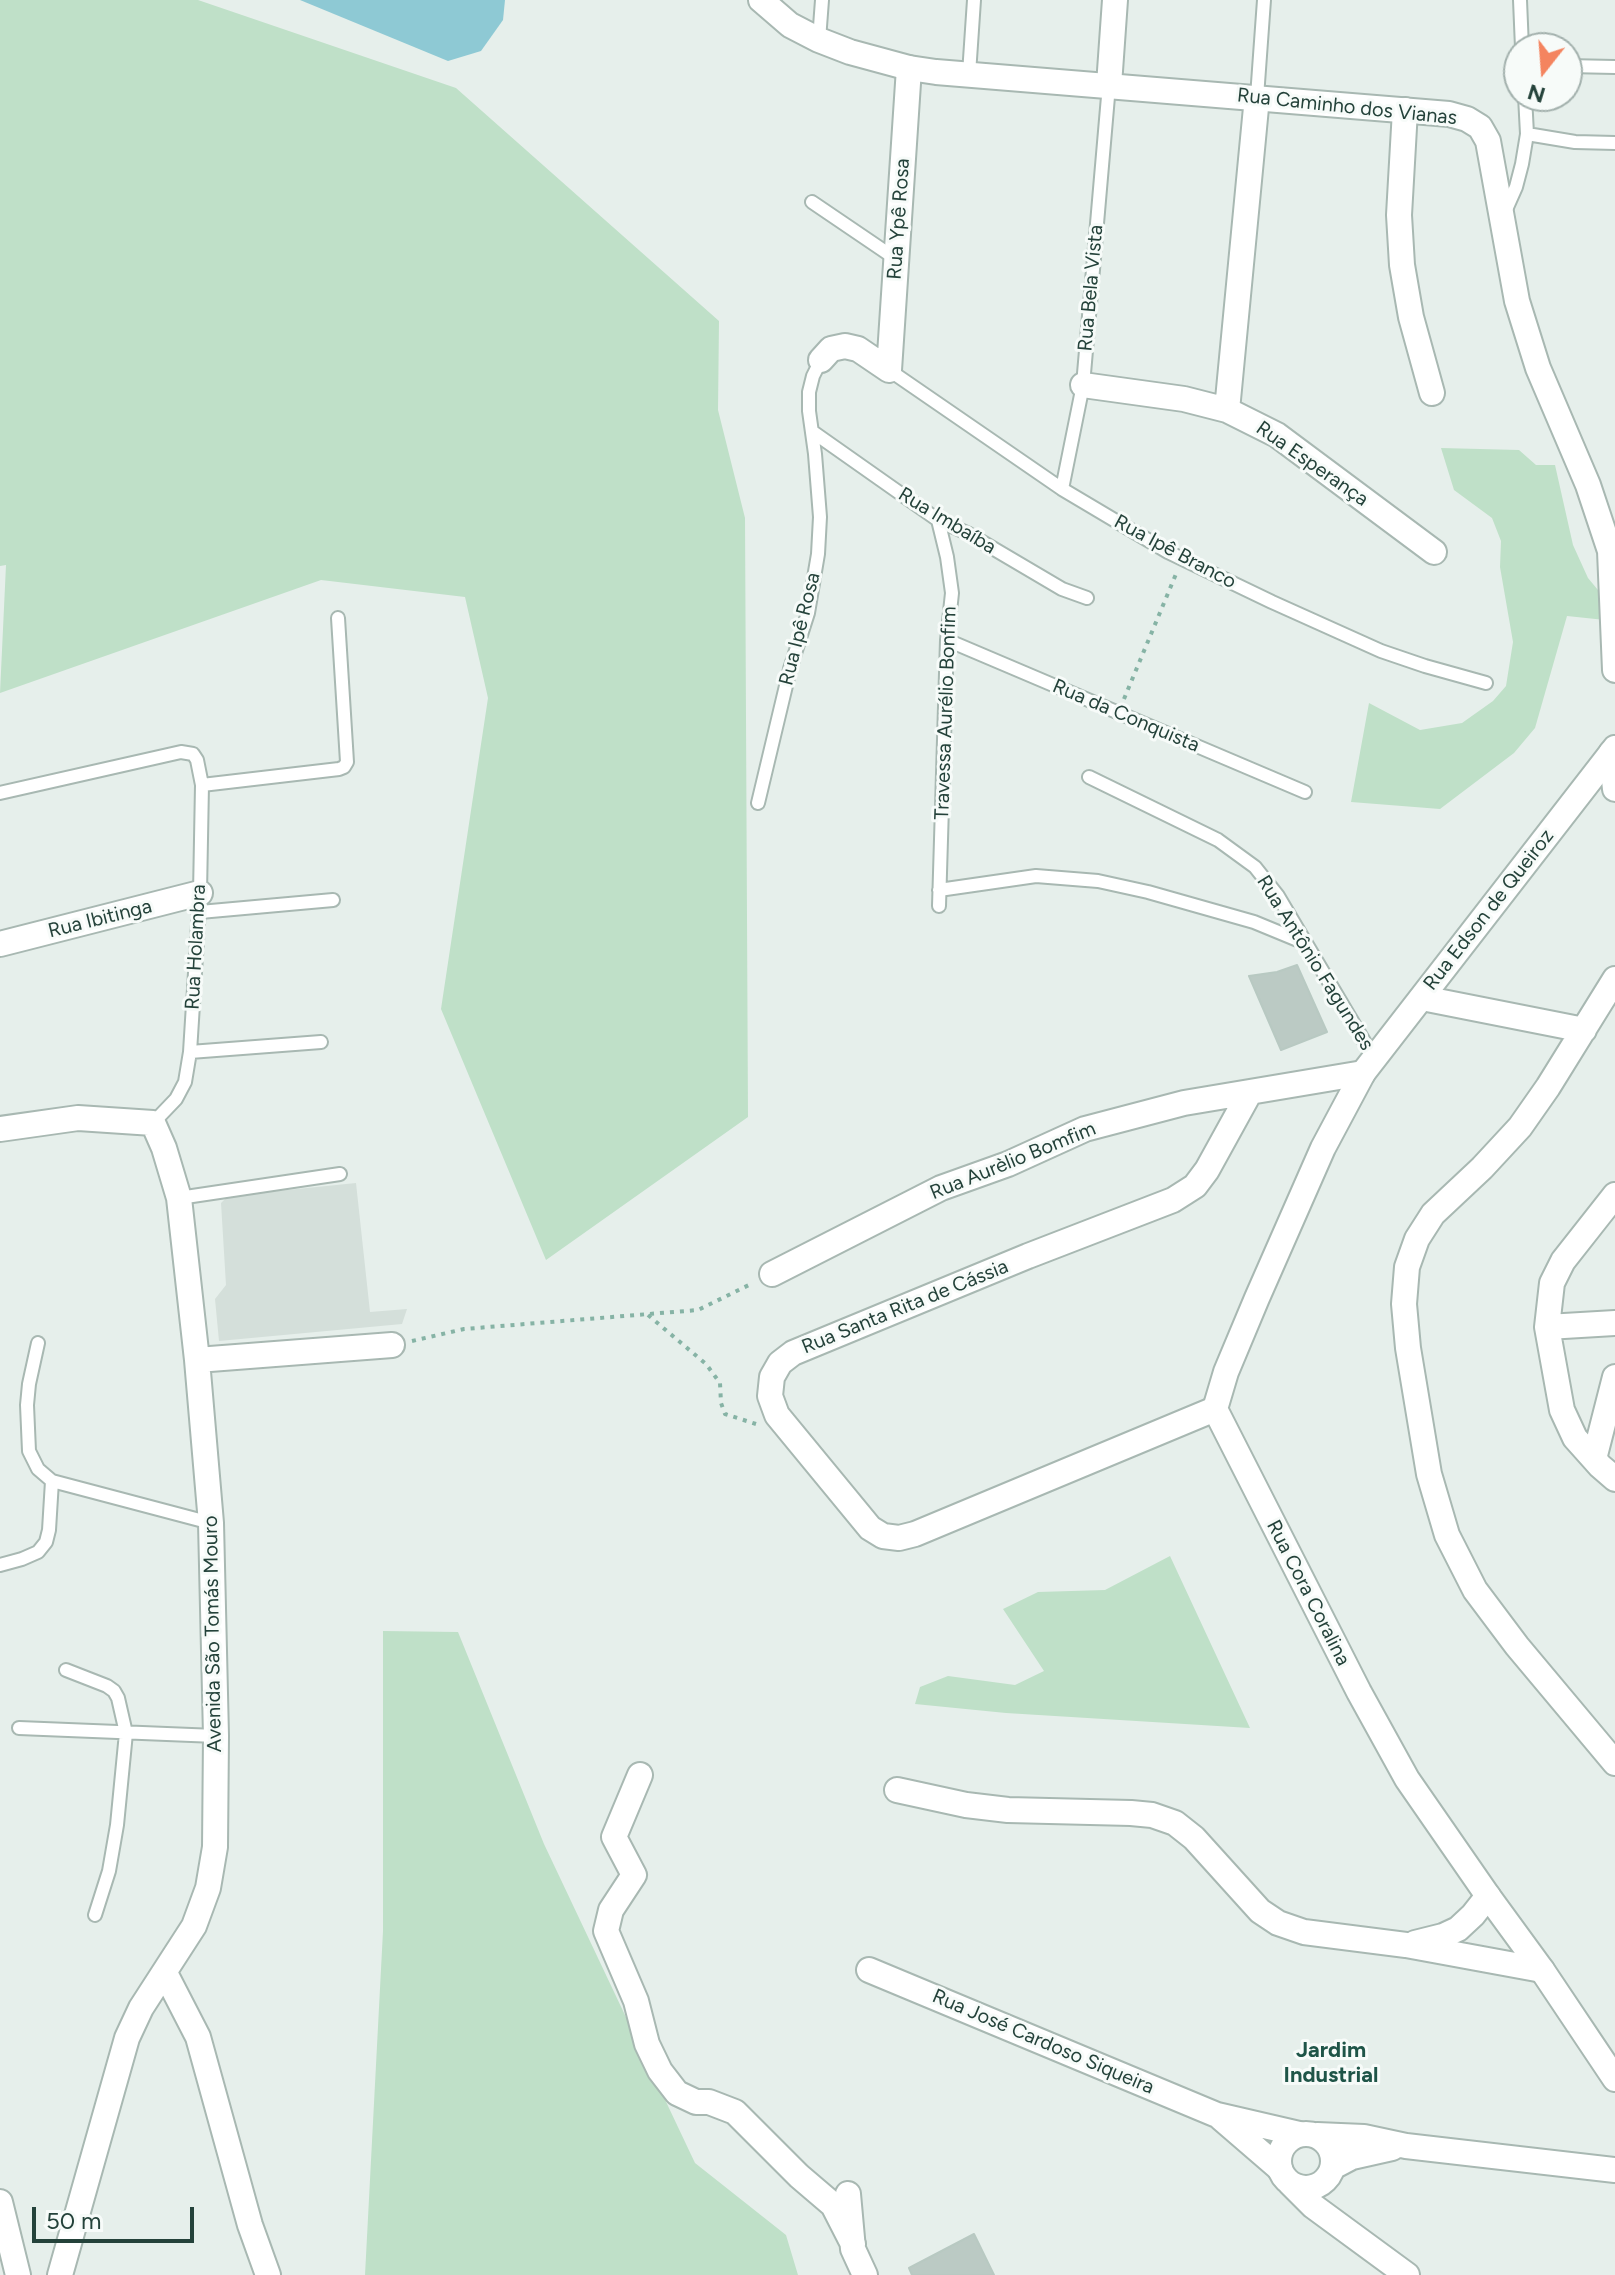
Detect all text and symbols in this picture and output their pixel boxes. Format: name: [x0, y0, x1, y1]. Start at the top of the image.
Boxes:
north arrow: [1503, 32, 1583, 112]
text: N: [1524, 78, 1549, 109]
street label: Rua Caminho dos Vianas: [1236, 84, 1458, 130]
street label: Rua Ypê Rosa: [883, 157, 915, 281]
street label: Rua Bela Vista: [1074, 224, 1108, 352]
street label: Rua Esperança: [1251, 416, 1373, 512]
street label: Rua Imbaíba: [894, 482, 1000, 560]
street label: Rua Ipê Branco: [1110, 510, 1240, 594]
street label: Rua Ipê Rosa: [774, 570, 826, 688]
street label: Travessa Aurélio Bonfim: [930, 606, 962, 820]
street label: Rua da Conquista: [1049, 674, 1203, 758]
street label: Rua Edson de Queiroz: [1419, 825, 1559, 995]
street label: Rua Antônio Fagundes: [1251, 871, 1379, 1055]
street label: Rua Holambra: [181, 884, 211, 1010]
street label: Rua Ibitinga: [46, 895, 154, 943]
street label: Rua Aurèlio Bomfim: [927, 1117, 1099, 1205]
street label: Rua Santa Rita de Cássia: [798, 1255, 1012, 1359]
street label: Avenida São Tomás Mouro: [199, 1515, 227, 1753]
street label: Rua Cora Coralina: [1261, 1516, 1355, 1670]
street label: Rua José Cardoso Siqueira: [928, 1984, 1158, 2100]
district label: Jardim Industrial: [1284, 2038, 1378, 2090]
scale bar: [36, 2191, 198, 2241]
text: 50 m: [46, 2206, 102, 2235]

